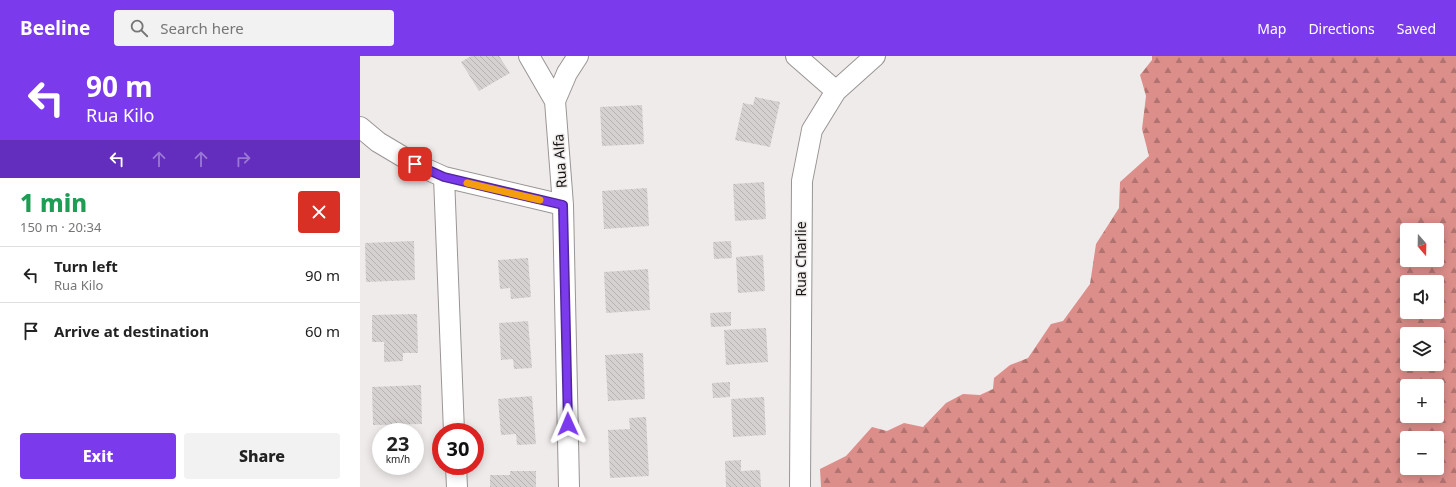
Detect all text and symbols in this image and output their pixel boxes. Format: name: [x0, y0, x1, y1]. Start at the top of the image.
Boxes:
search box: [114, 10, 394, 46]
text: Beeline: [20, 15, 90, 41]
icon: search: [128, 17, 150, 39]
text: Search here: [160, 18, 244, 38]
text: Map: [1257, 19, 1286, 38]
text: Directions: [1308, 19, 1375, 38]
text: Saved: [1397, 19, 1436, 38]
text: 90 m: [86, 67, 153, 105]
icon: left: [20, 72, 72, 124]
text: Rua Kilo: [86, 103, 154, 127]
street label: Rua Alfa: [548, 133, 571, 189]
pin: [398, 147, 432, 181]
icon: left: [106, 148, 128, 170]
icon: ahead: [148, 148, 170, 170]
icon: ahead: [190, 148, 212, 170]
icon: right: [232, 148, 254, 170]
icon: arrive: [404, 153, 426, 175]
text: 1 min: [20, 186, 87, 219]
button: close: [298, 191, 340, 233]
text: 150 m · 20:34: [20, 218, 101, 236]
street label: Rua Charlie: [791, 221, 810, 297]
north arrow: [1400, 223, 1444, 267]
map controls: [1400, 223, 1444, 475]
text: Turn left: [54, 256, 118, 276]
icon: left: [20, 264, 42, 286]
text: 90 m: [305, 265, 340, 285]
button: sound: [1400, 275, 1444, 319]
text: Rua Kilo: [54, 276, 103, 294]
icon: arrive: [20, 320, 42, 342]
text: Arrive at destination: [54, 321, 209, 341]
text: 60 m: [305, 321, 340, 341]
button: layers: [1400, 327, 1444, 371]
button: +: [1400, 379, 1444, 423]
position arrow: [547, 403, 589, 445]
speed limit sign: 30: [432, 423, 484, 475]
text: 23: [387, 430, 409, 457]
button: −: [1400, 431, 1444, 475]
button: Exit: [20, 433, 176, 479]
button: Share: [184, 433, 340, 479]
text: km/h: [386, 452, 410, 466]

